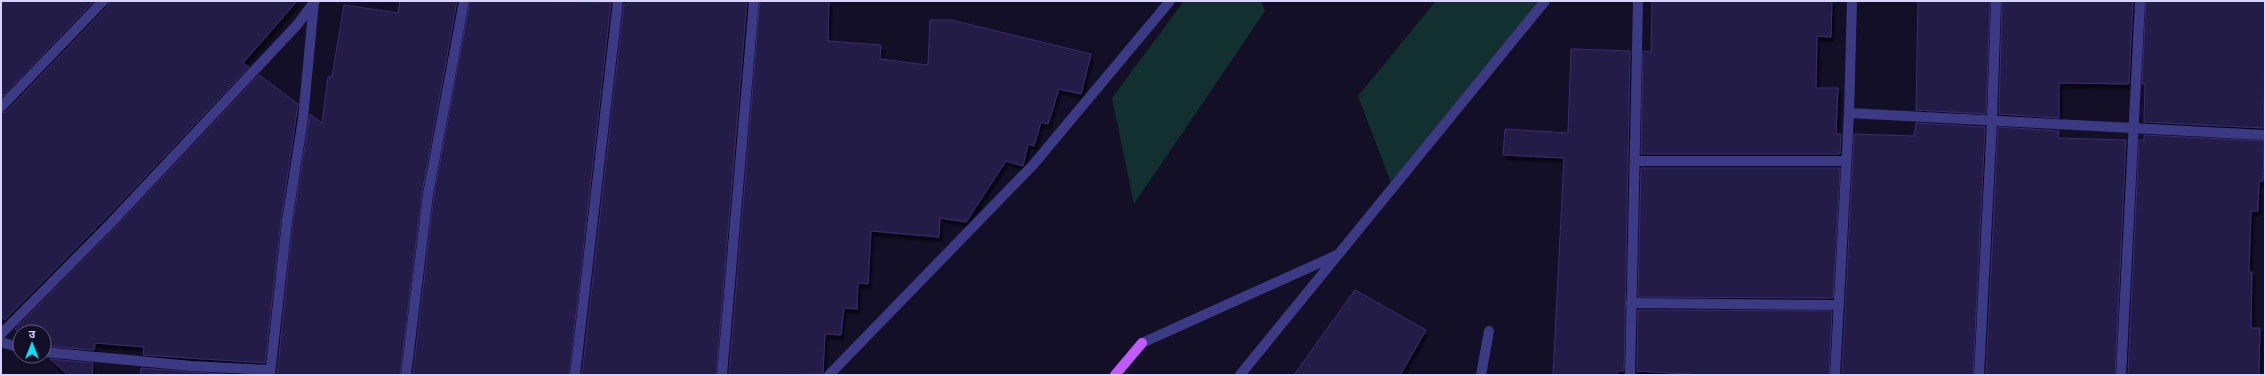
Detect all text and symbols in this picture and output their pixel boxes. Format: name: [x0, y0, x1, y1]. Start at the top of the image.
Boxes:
north arrow: [12, 324, 52, 364]
text: उ: [29, 328, 36, 341]

